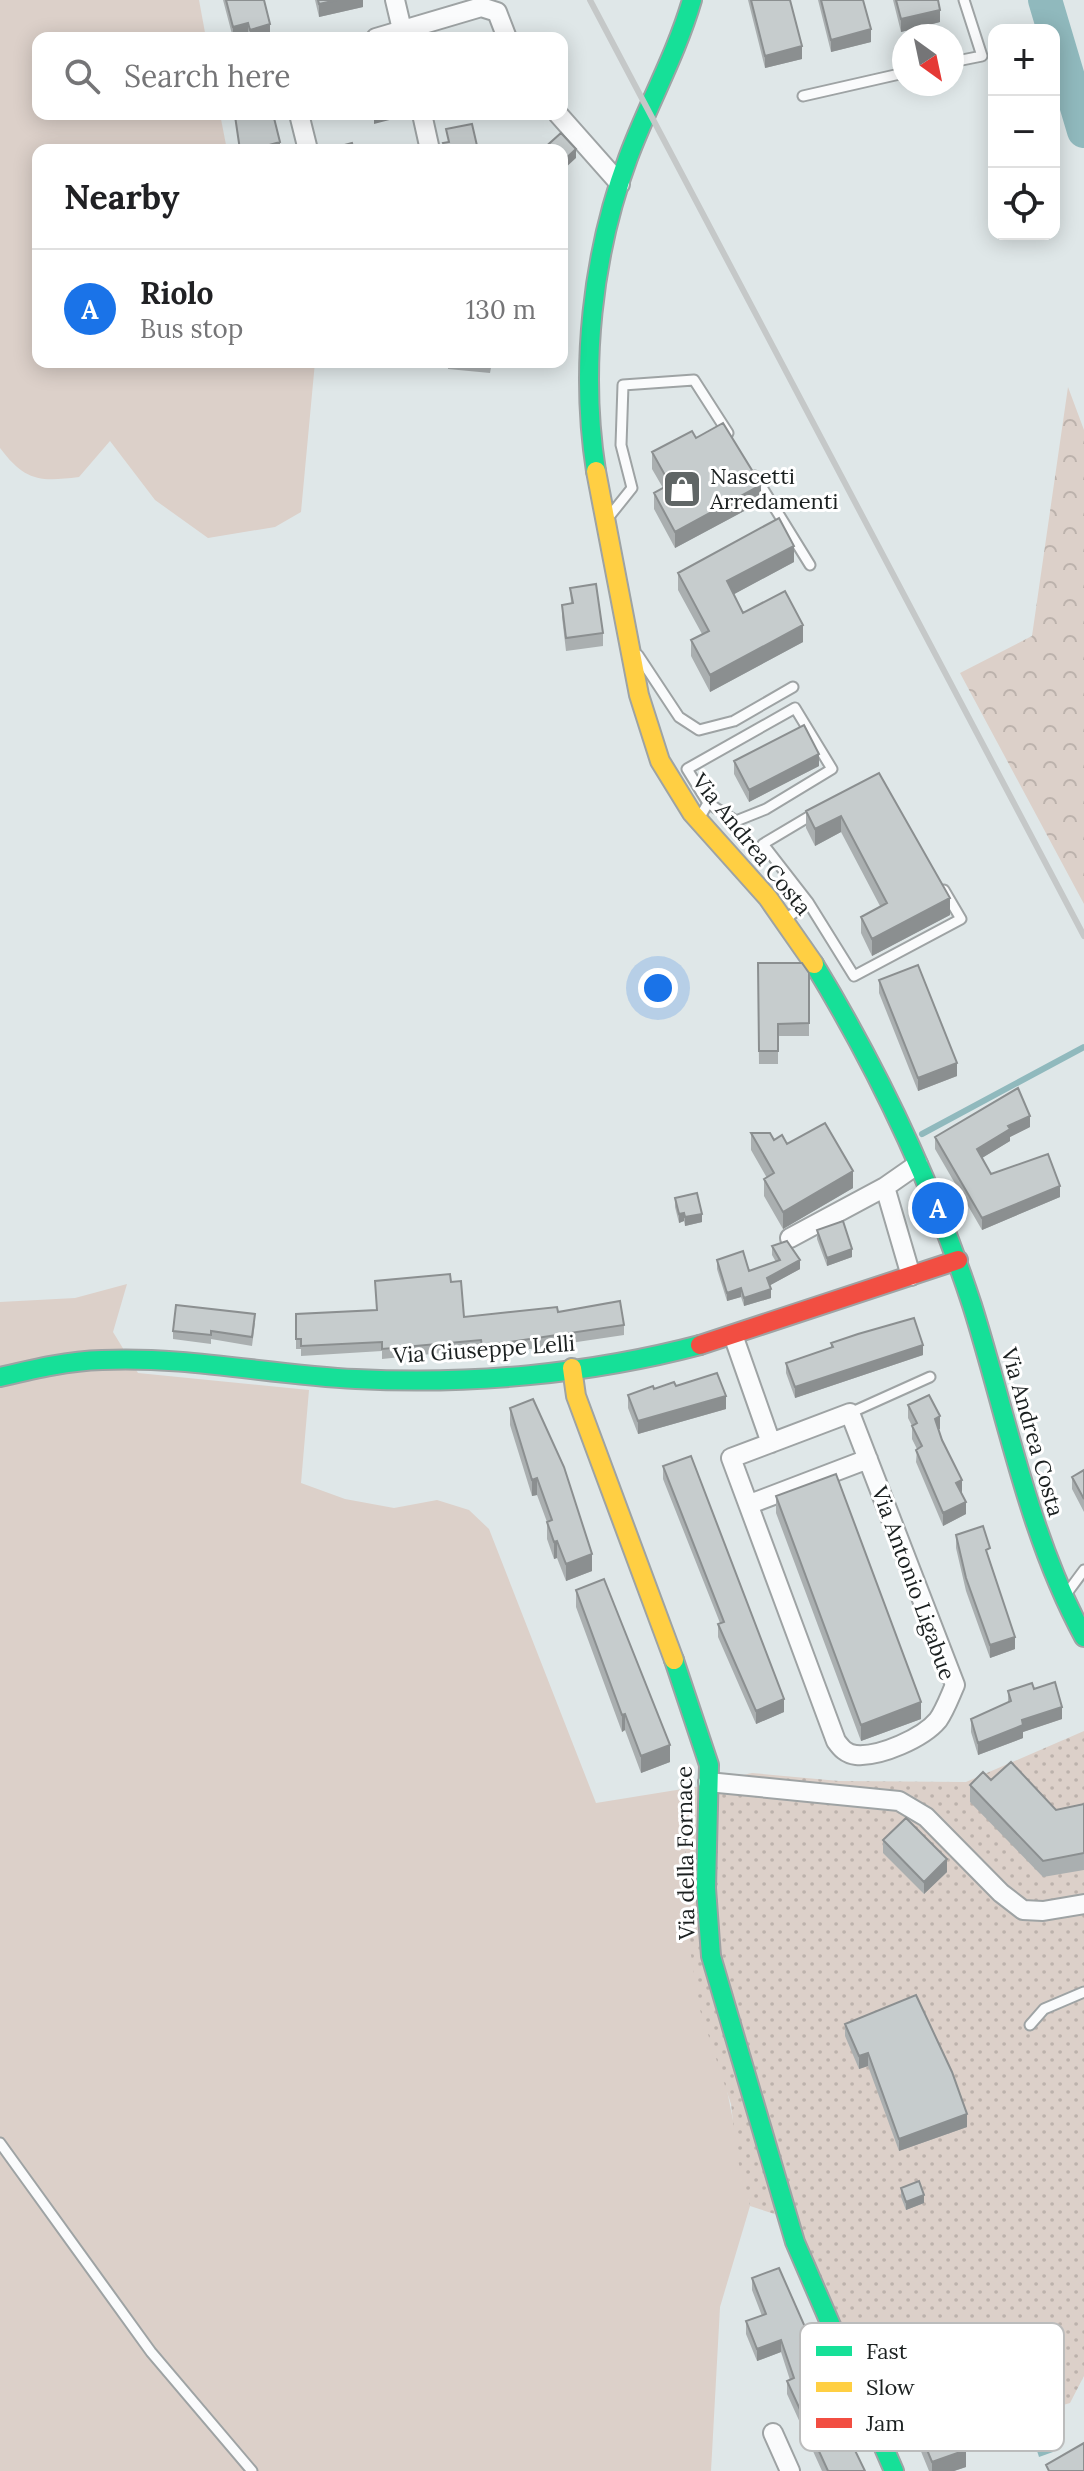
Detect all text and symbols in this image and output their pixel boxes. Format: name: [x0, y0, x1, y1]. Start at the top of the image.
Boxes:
north arrow: [892, 24, 964, 96]
map controls: [988, 24, 1060, 240]
button: +: [988, 24, 1060, 96]
search box: [32, 32, 568, 120]
icon: search: [60, 54, 104, 98]
text: Search here: [124, 57, 291, 95]
button: −: [988, 96, 1060, 168]
button: locate: [988, 168, 1060, 240]
text: Nearby: [64, 175, 180, 218]
text: Riolo: [140, 274, 214, 312]
text: A: [81, 293, 99, 326]
text: 130 m: [466, 293, 536, 326]
text: Bus stop: [140, 312, 243, 345]
place label: Nascetti Arredamenti: [709, 462, 838, 515]
shop icon: Nascetti Arredamenti: [661, 468, 703, 510]
street label: Via Andrea Costa: [686, 767, 818, 921]
your location: [638, 968, 678, 1008]
pin: A: [912, 1178, 964, 1238]
street label: Via Giuseppe Lelli: [391, 1329, 576, 1369]
street label: Via Andrea Costa: [995, 1343, 1070, 1520]
street label: Via Antonio Ligabue: [866, 1481, 962, 1684]
street label: Via della Fornace: [669, 1766, 701, 1941]
legend: [800, 2323, 1064, 2451]
text: Fast: [866, 2337, 908, 2365]
text: Slow: [866, 2373, 915, 2401]
text: Jam: [865, 2409, 905, 2437]

